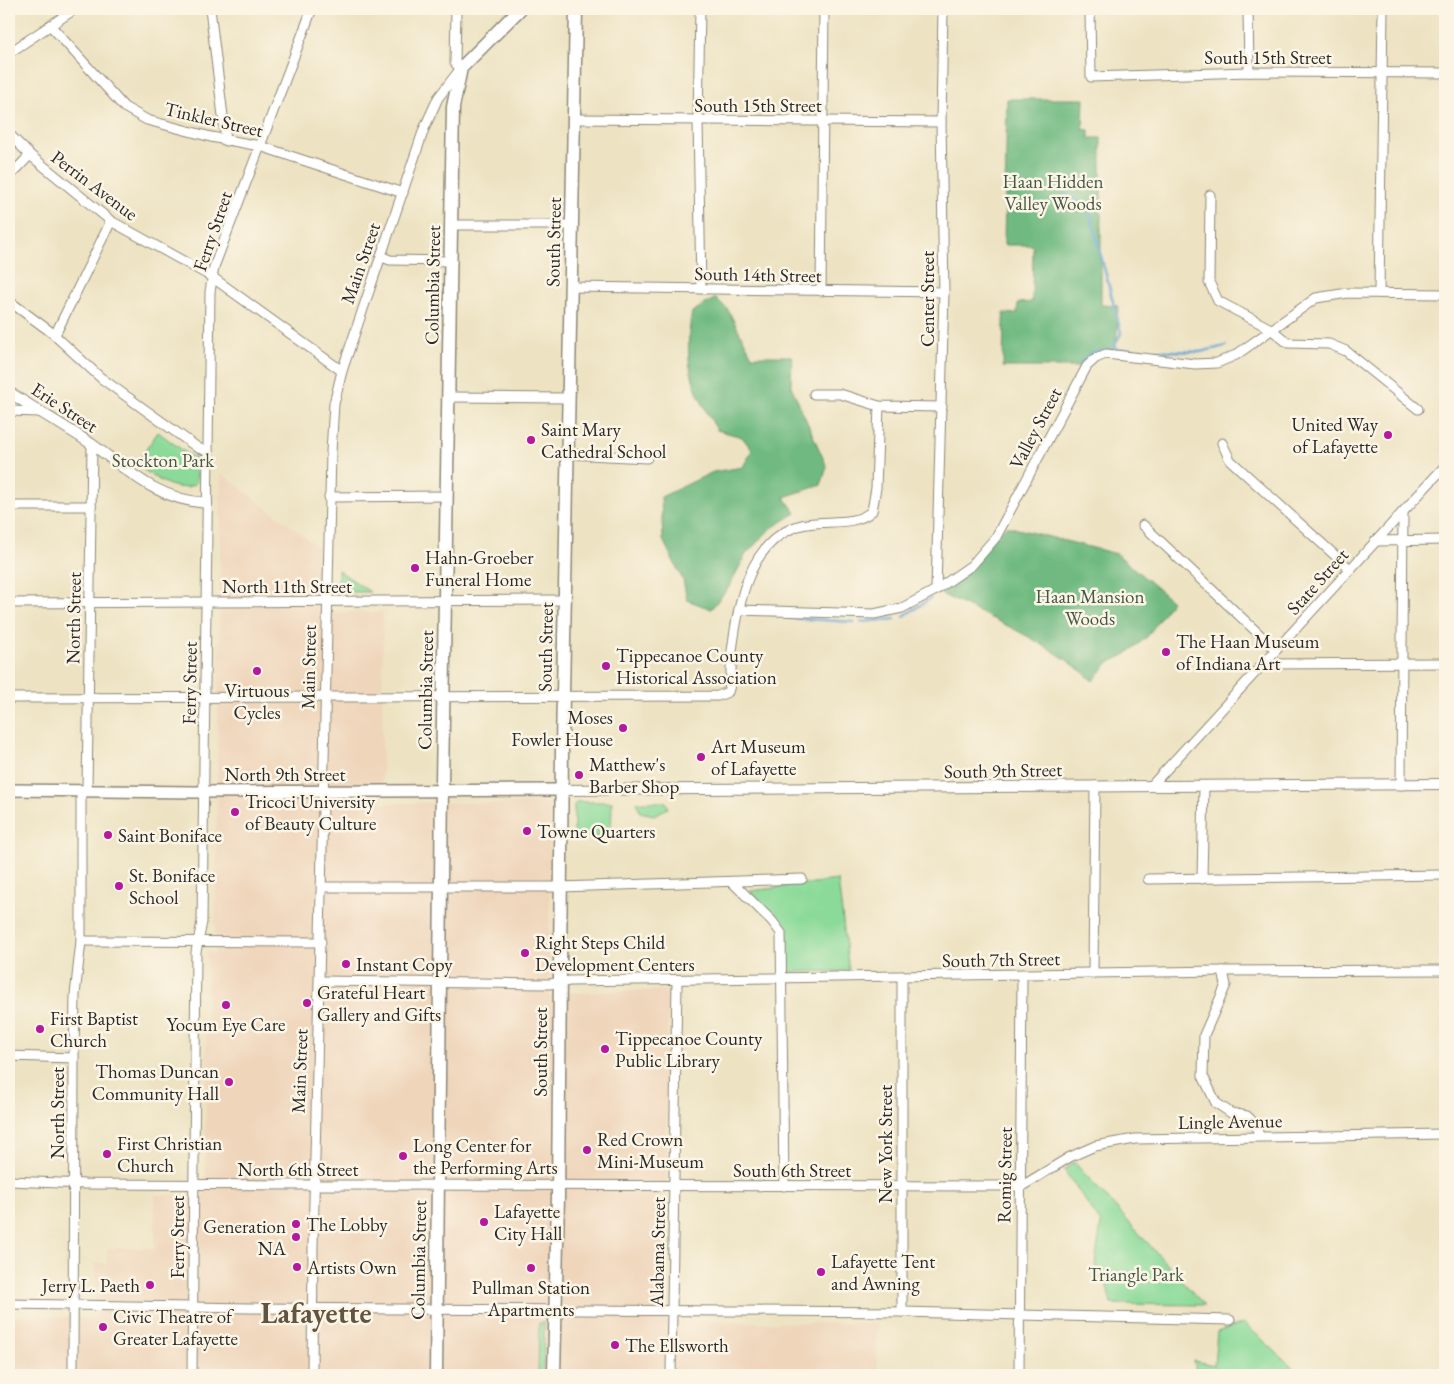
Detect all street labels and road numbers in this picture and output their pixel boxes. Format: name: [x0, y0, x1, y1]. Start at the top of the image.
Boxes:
street label: South 15th Street: [1204, 45, 1332, 70]
street label: South 15th Street: [694, 93, 822, 118]
street label: Tinkler Street: [162, 96, 266, 143]
street label: Perrin Avenue: [46, 145, 143, 226]
street label: Ferry Street: [187, 188, 238, 275]
street label: South Street: [540, 197, 567, 287]
street label: Main Street: [335, 219, 386, 307]
street label: Columbia Street: [419, 225, 446, 345]
street label: Center Street: [915, 251, 940, 347]
street label: South 14th Street: [694, 261, 822, 288]
street label: Erie Street: [27, 377, 103, 438]
street label: Valley Street: [1004, 383, 1067, 473]
street label: State Street: [1281, 543, 1354, 620]
street label: North Street: [60, 572, 87, 664]
street label: North 11th Street: [222, 574, 352, 599]
street label: South Street: [532, 602, 559, 692]
street label: Main Street: [295, 624, 322, 710]
street label: Columbia Street: [412, 630, 439, 750]
street label: Ferry Street: [176, 641, 203, 725]
street label: South 9th Street: [944, 757, 1062, 784]
street label: North 9th Street: [225, 762, 345, 787]
street label: South 7th Street: [942, 946, 1060, 973]
street label: South Street: [528, 1007, 553, 1097]
street label: Main Street: [286, 1028, 313, 1114]
street label: North Street: [45, 1067, 70, 1159]
street label: New York Street: [873, 1085, 898, 1203]
street label: Lingle Avenue: [1178, 1108, 1282, 1135]
street label: Romig Street: [991, 1127, 1018, 1223]
street label: North 6th Street: [238, 1157, 358, 1182]
street label: South 6th Street: [733, 1158, 851, 1183]
street label: Ferry Street: [165, 1195, 190, 1279]
street label: Alabama Street: [644, 1197, 671, 1308]
street label: Columbia Street: [405, 1200, 432, 1320]

